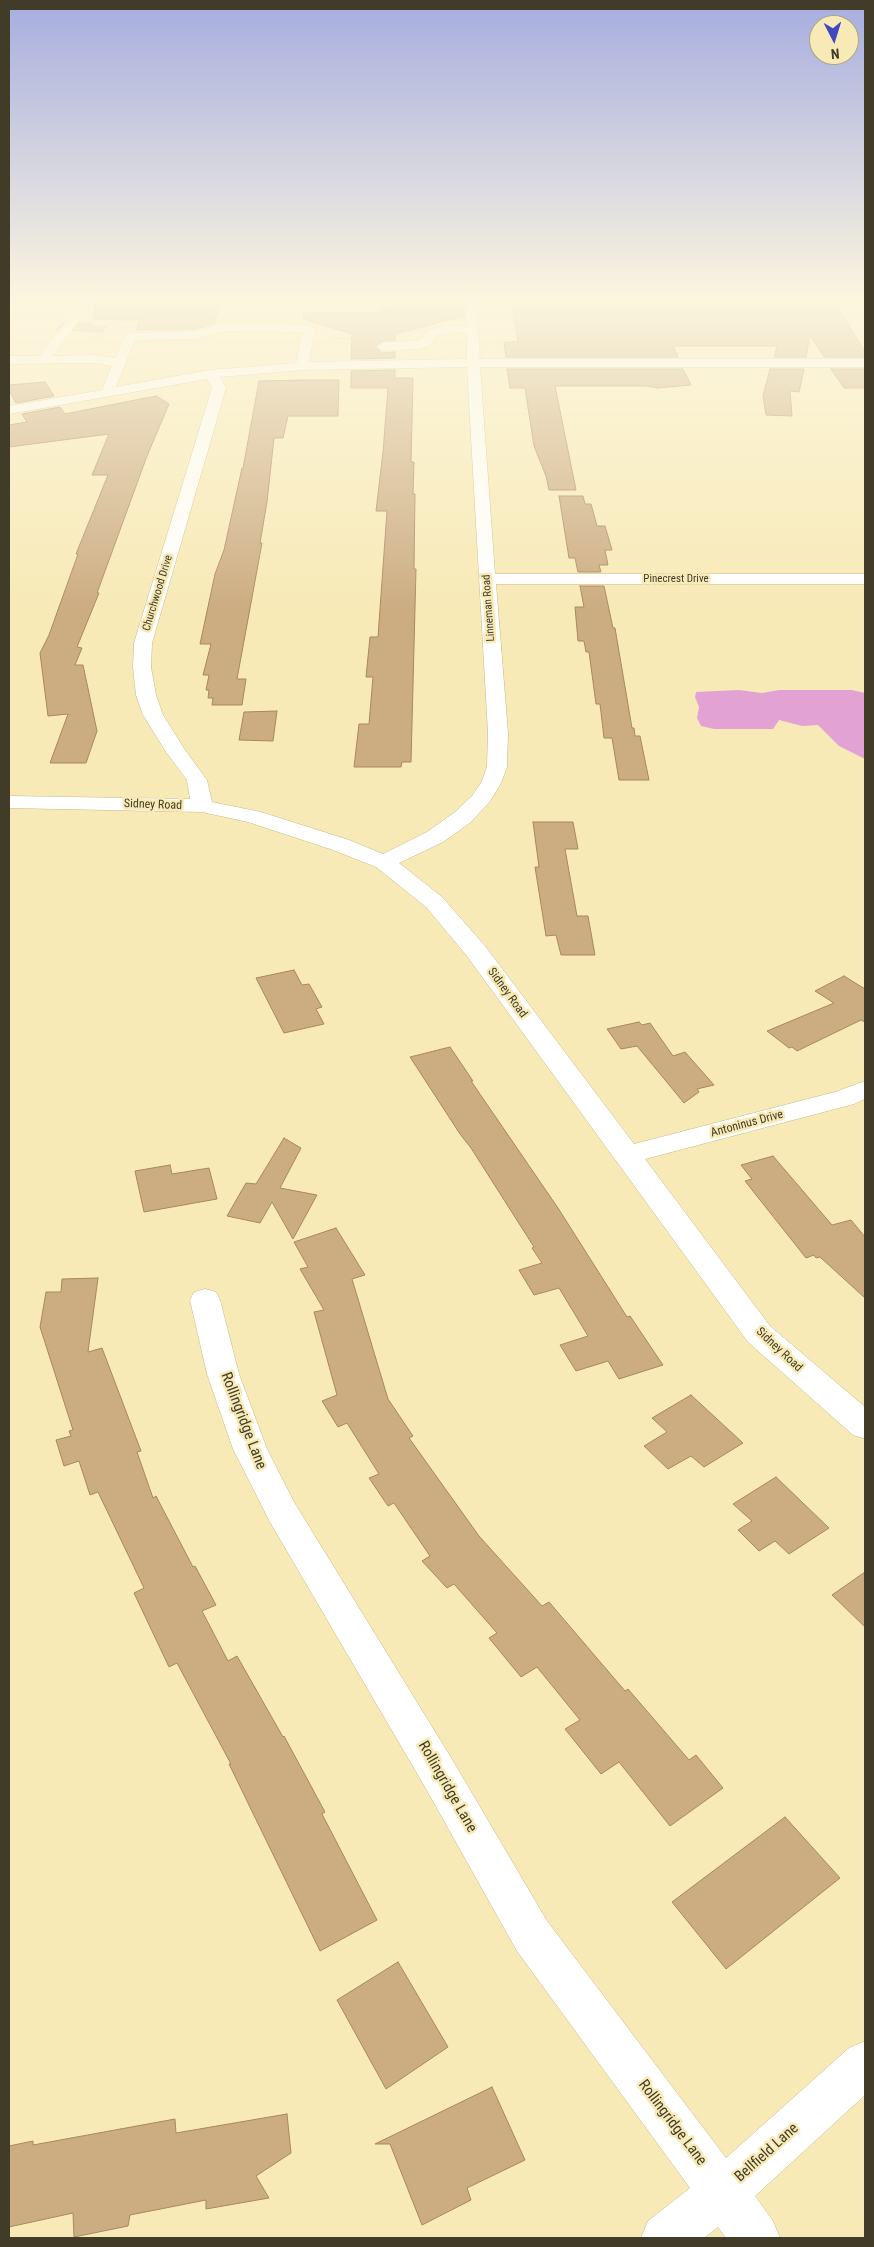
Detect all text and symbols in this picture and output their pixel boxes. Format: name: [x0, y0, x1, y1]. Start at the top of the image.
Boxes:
north arrow: [809, 15, 859, 65]
text: N: [830, 46, 840, 62]
street label: Churchwood Drive: [140, 553, 176, 633]
street label: Pinecrest Drive: [643, 572, 709, 586]
street label: Linneman Road: [480, 574, 498, 642]
street label: Sidney Road: [124, 797, 182, 813]
street label: Sidney Road: [484, 965, 530, 1021]
street label: Antoninus Drive: [709, 1107, 785, 1141]
street label: Sidney Road: [753, 1325, 805, 1375]
street label: Rollingridge Lane: [216, 1370, 270, 1472]
street label: Rollingridge Lane: [414, 1738, 480, 1836]
street label: Rollingridge Lane: [634, 2077, 710, 2169]
street label: Bellfield Lane: [731, 2120, 803, 2186]

